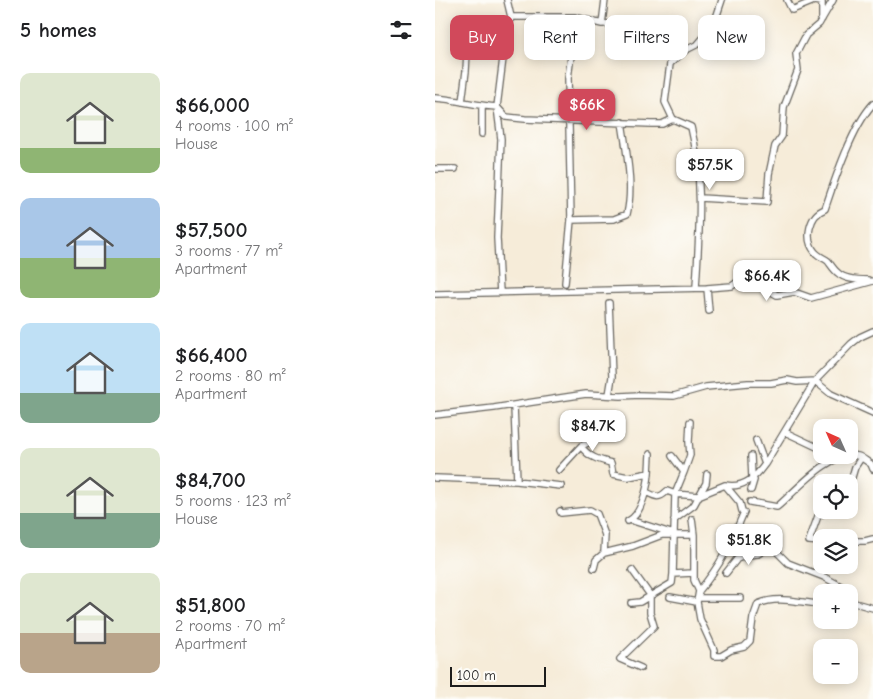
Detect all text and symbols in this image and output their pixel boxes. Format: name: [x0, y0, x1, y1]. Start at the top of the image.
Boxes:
chip: Buy: [450, 15, 514, 60]
chip: Rent: [524, 15, 595, 60]
chip: Filters: [605, 15, 688, 60]
chip: New: [698, 15, 765, 60]
icon: filters: [387, 16, 415, 44]
text: 5 homes: [20, 18, 97, 42]
pin: $66K: [557, 88, 617, 131]
icon: home: [60, 93, 120, 153]
text: $66,000: [175, 93, 250, 117]
text: $66K: [569, 96, 605, 114]
text: 4 rooms · 100 m²: [175, 117, 293, 135]
text: House: [175, 135, 218, 153]
pin: $57.5K: [669, 148, 751, 191]
text: $57.5K: [687, 156, 733, 174]
icon: home: [60, 218, 120, 278]
text: $57,500: [175, 218, 247, 242]
text: 3 rooms · 77 m²: [175, 242, 283, 260]
text: Apartment: [175, 260, 247, 278]
pin: $66.4K: [726, 260, 808, 302]
text: $66.4K: [744, 267, 790, 285]
icon: home: [60, 343, 120, 403]
text: $66,400: [175, 343, 248, 367]
text: 2 rooms · 80 m²: [175, 367, 286, 385]
text: Apartment: [175, 385, 247, 403]
pin: $84.7K: [552, 410, 634, 452]
text: $84.7K: [571, 417, 615, 435]
north arrow: [813, 419, 857, 464]
map controls: [813, 419, 858, 684]
icon: home: [60, 468, 120, 528]
text: $84,700: [175, 468, 246, 492]
button: locate: [813, 474, 858, 519]
text: 5 rooms · 123 m²: [175, 492, 291, 510]
text: House: [175, 510, 218, 528]
pin: $51.8K: [708, 524, 790, 566]
button: layers: [813, 529, 858, 574]
text: $51.8K: [727, 531, 771, 549]
button: +: [813, 584, 858, 629]
icon: home: [60, 593, 120, 653]
text: $51,800: [175, 593, 246, 617]
text: 2 rooms · 70 m²: [175, 617, 285, 635]
text: Apartment: [175, 635, 247, 653]
button: −: [813, 639, 858, 684]
scale bar: [450, 664, 546, 687]
text: 100 m: [457, 667, 496, 684]

